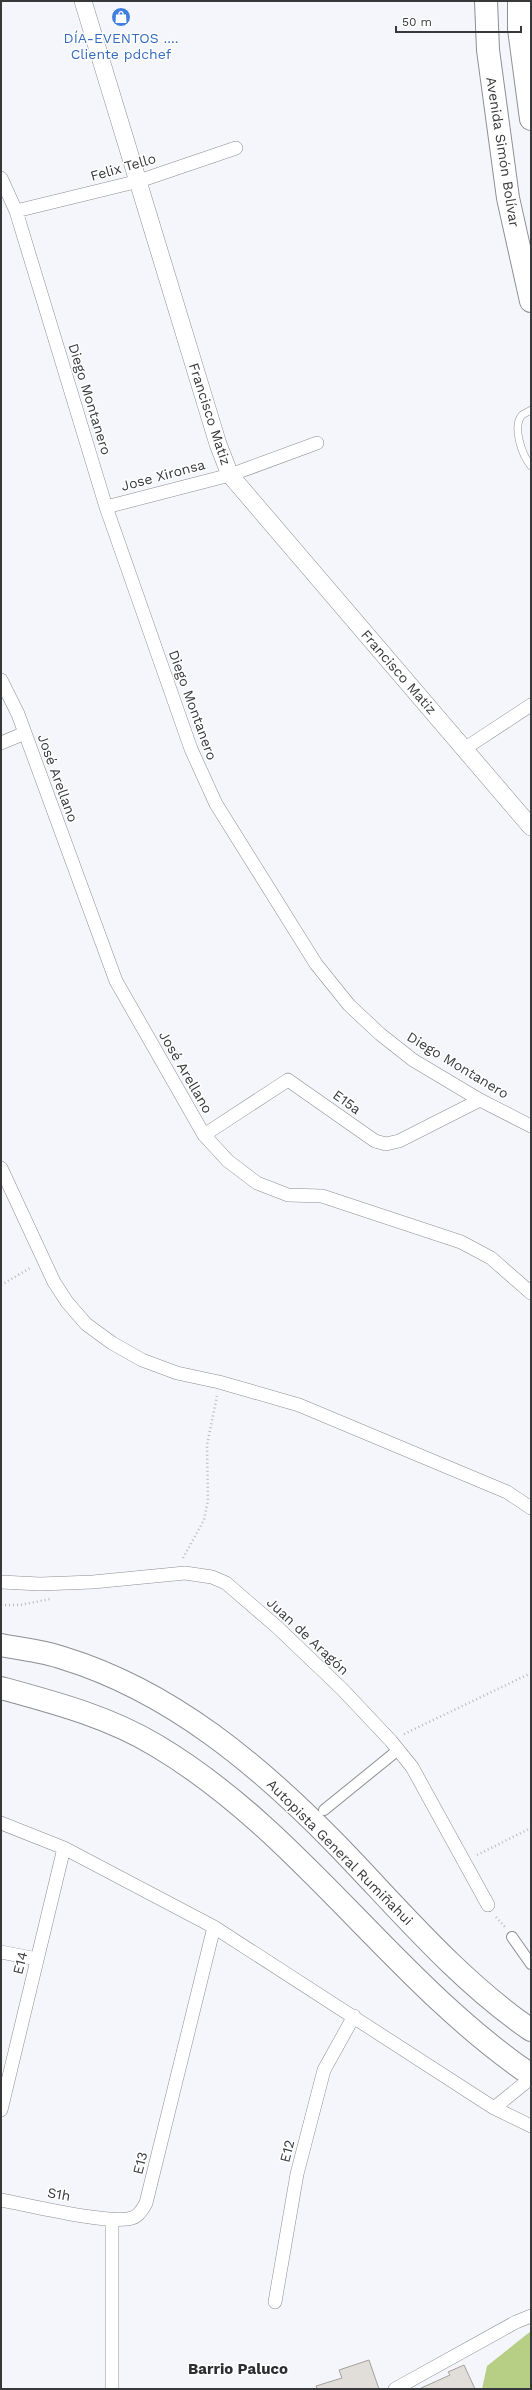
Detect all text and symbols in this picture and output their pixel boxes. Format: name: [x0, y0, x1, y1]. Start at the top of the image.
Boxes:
shop icon: DÍA-EVENTOS .... Cliente pdchef: [110, 6, 132, 28]
scale bar: [396, 8, 521, 34]
text: 50 m: [402, 15, 432, 29]
place label: DÍA-EVENTOS .... Cliente pdchef: [64, 30, 178, 62]
street label: Avenida Simón Bolívar: [483, 76, 523, 228]
street label: Felix Tello: [88, 150, 158, 184]
street label: Diego Montanero: [65, 341, 115, 457]
street label: Francisco Matiz: [186, 361, 234, 467]
street label: Jose Xironsa: [119, 456, 207, 494]
street label: Francisco Matiz: [358, 627, 440, 717]
street label: Diego Montanero: [166, 648, 220, 762]
street label: José Arellano: [35, 732, 81, 824]
street label: José Arellano: [156, 1028, 216, 1116]
street label: Diego Montanero: [404, 1028, 512, 1102]
street label: E15a: [330, 1087, 364, 1117]
street label: Juan de Aragón: [264, 1594, 352, 1678]
street label: Autopista General Rumiñahui: [264, 1776, 416, 1928]
street label: E14: [9, 1950, 31, 1976]
street label: E12: [277, 2138, 297, 2164]
street label: E13: [130, 2150, 150, 2176]
street label: S1h: [46, 2184, 72, 2204]
district label: Barrio Paluco: [188, 2360, 288, 2378]

